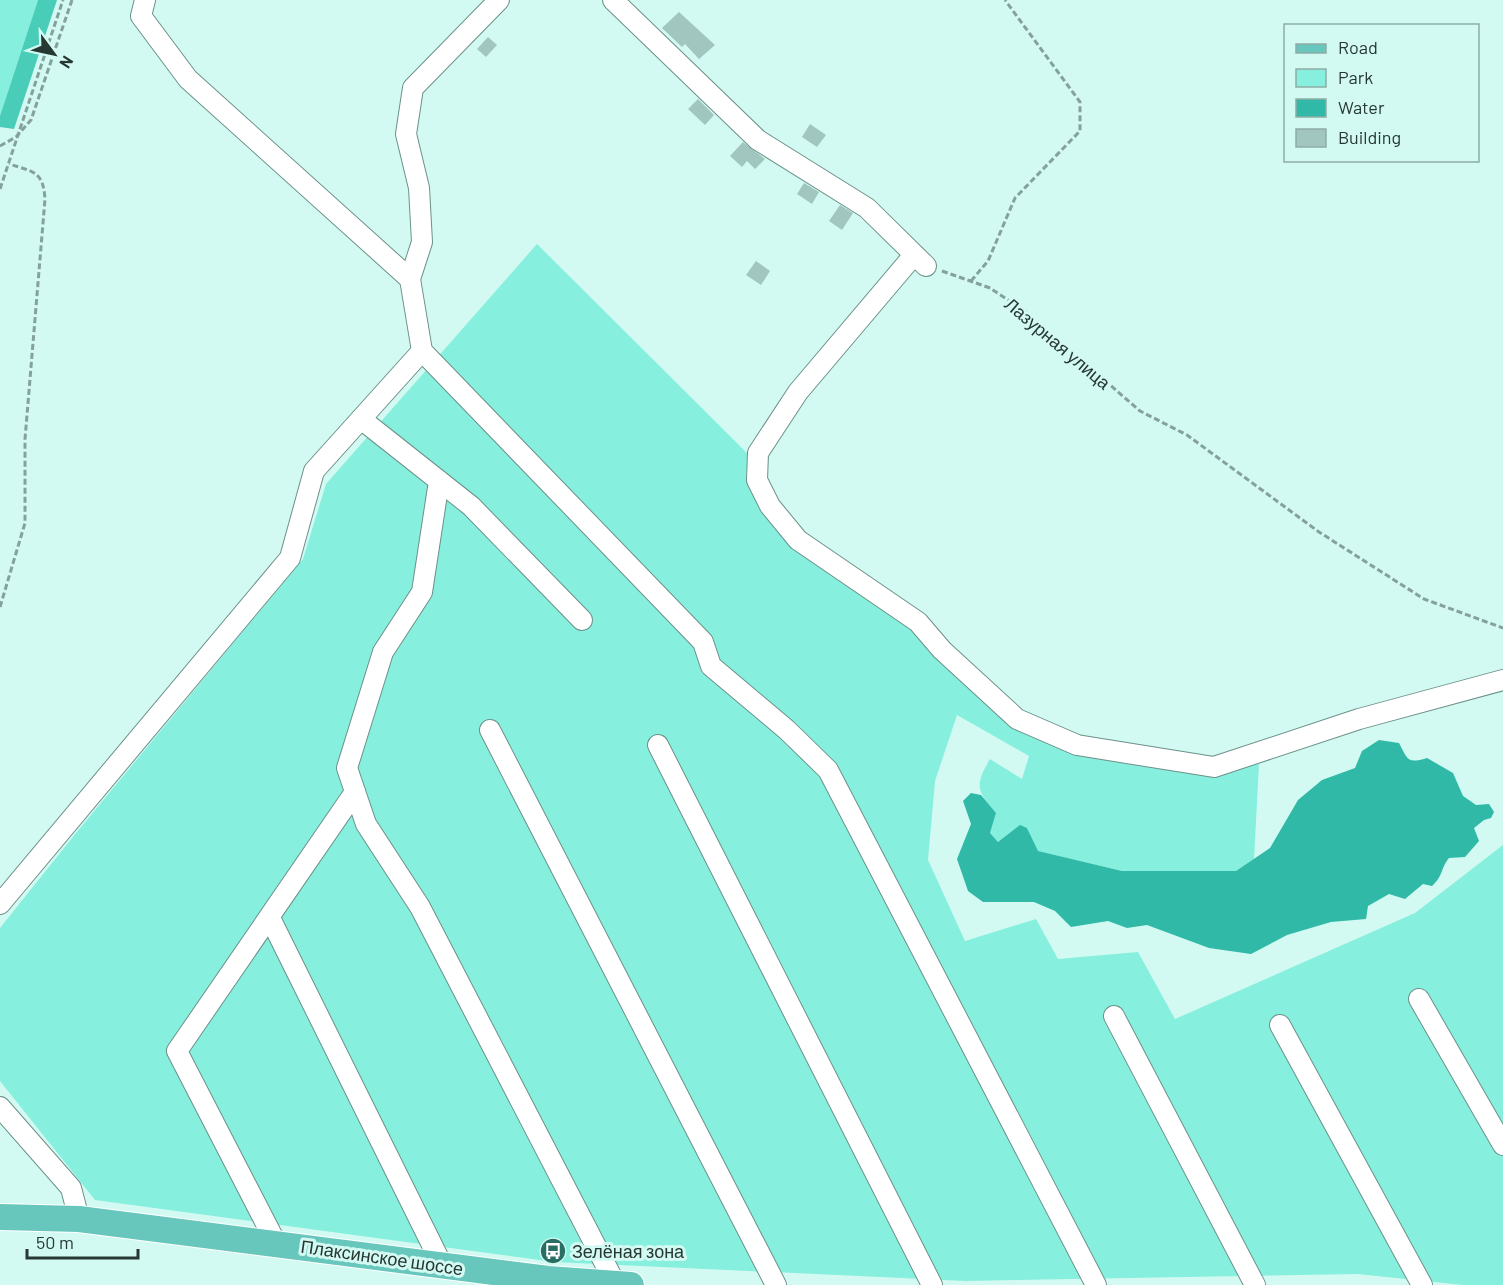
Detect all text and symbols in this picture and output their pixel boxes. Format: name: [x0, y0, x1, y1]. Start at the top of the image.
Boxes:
north arrow: [24, 24, 84, 84]
legend: [1284, 24, 1479, 162]
text: Road: [1338, 36, 1378, 58]
text: N: [56, 53, 78, 72]
text: Park: [1338, 66, 1373, 88]
text: Water: [1338, 96, 1385, 118]
text: Building: [1338, 126, 1401, 148]
street label: Лазурная улица: [1001, 292, 1116, 394]
scale bar: [27, 1222, 138, 1260]
text: 50 m: [36, 1231, 74, 1253]
street label: Плаксинское шоссе: [299, 1235, 465, 1279]
bus stop icon: Зелёная зона: [538, 1236, 568, 1266]
place label: Зелёная зона: [572, 1240, 685, 1262]

